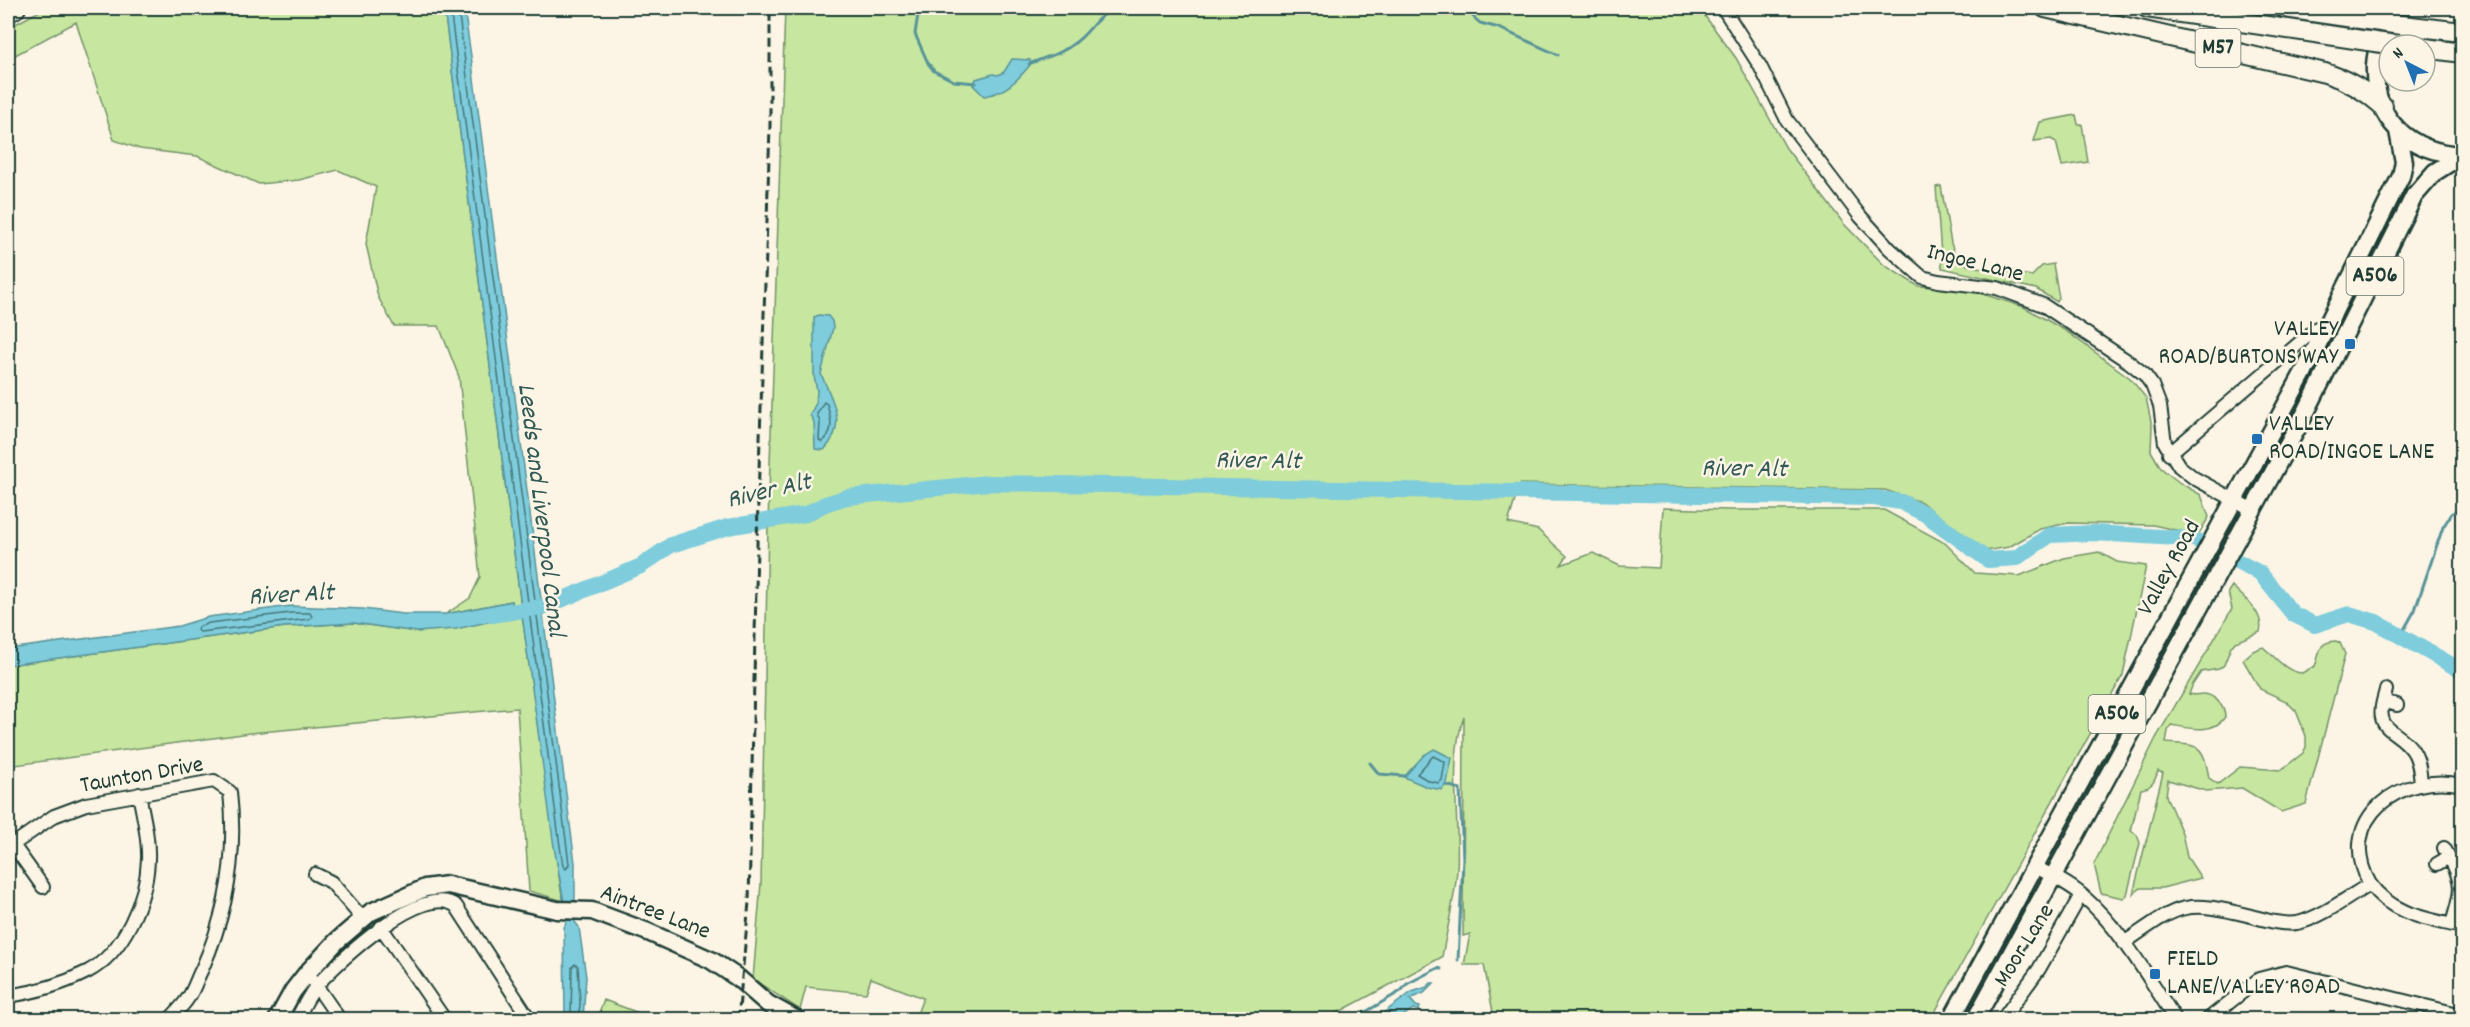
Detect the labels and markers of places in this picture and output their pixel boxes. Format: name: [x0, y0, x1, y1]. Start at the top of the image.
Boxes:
place label: VALLEY ROAD/BURTONS WAY: [2159, 313, 2339, 375]
marker: VALLEY ROAD/BURTONS WAY: [2343, 337, 2357, 351]
place label: VALLEY ROAD/INGOE LANE: [2269, 408, 2434, 470]
marker: VALLEY ROAD/INGOE LANE: [2250, 432, 2264, 446]
place label: FIELD LANE/VALLEY ROAD: [2167, 943, 2340, 1005]
marker: FIELD LANE/VALLEY ROAD: [2148, 967, 2162, 981]

